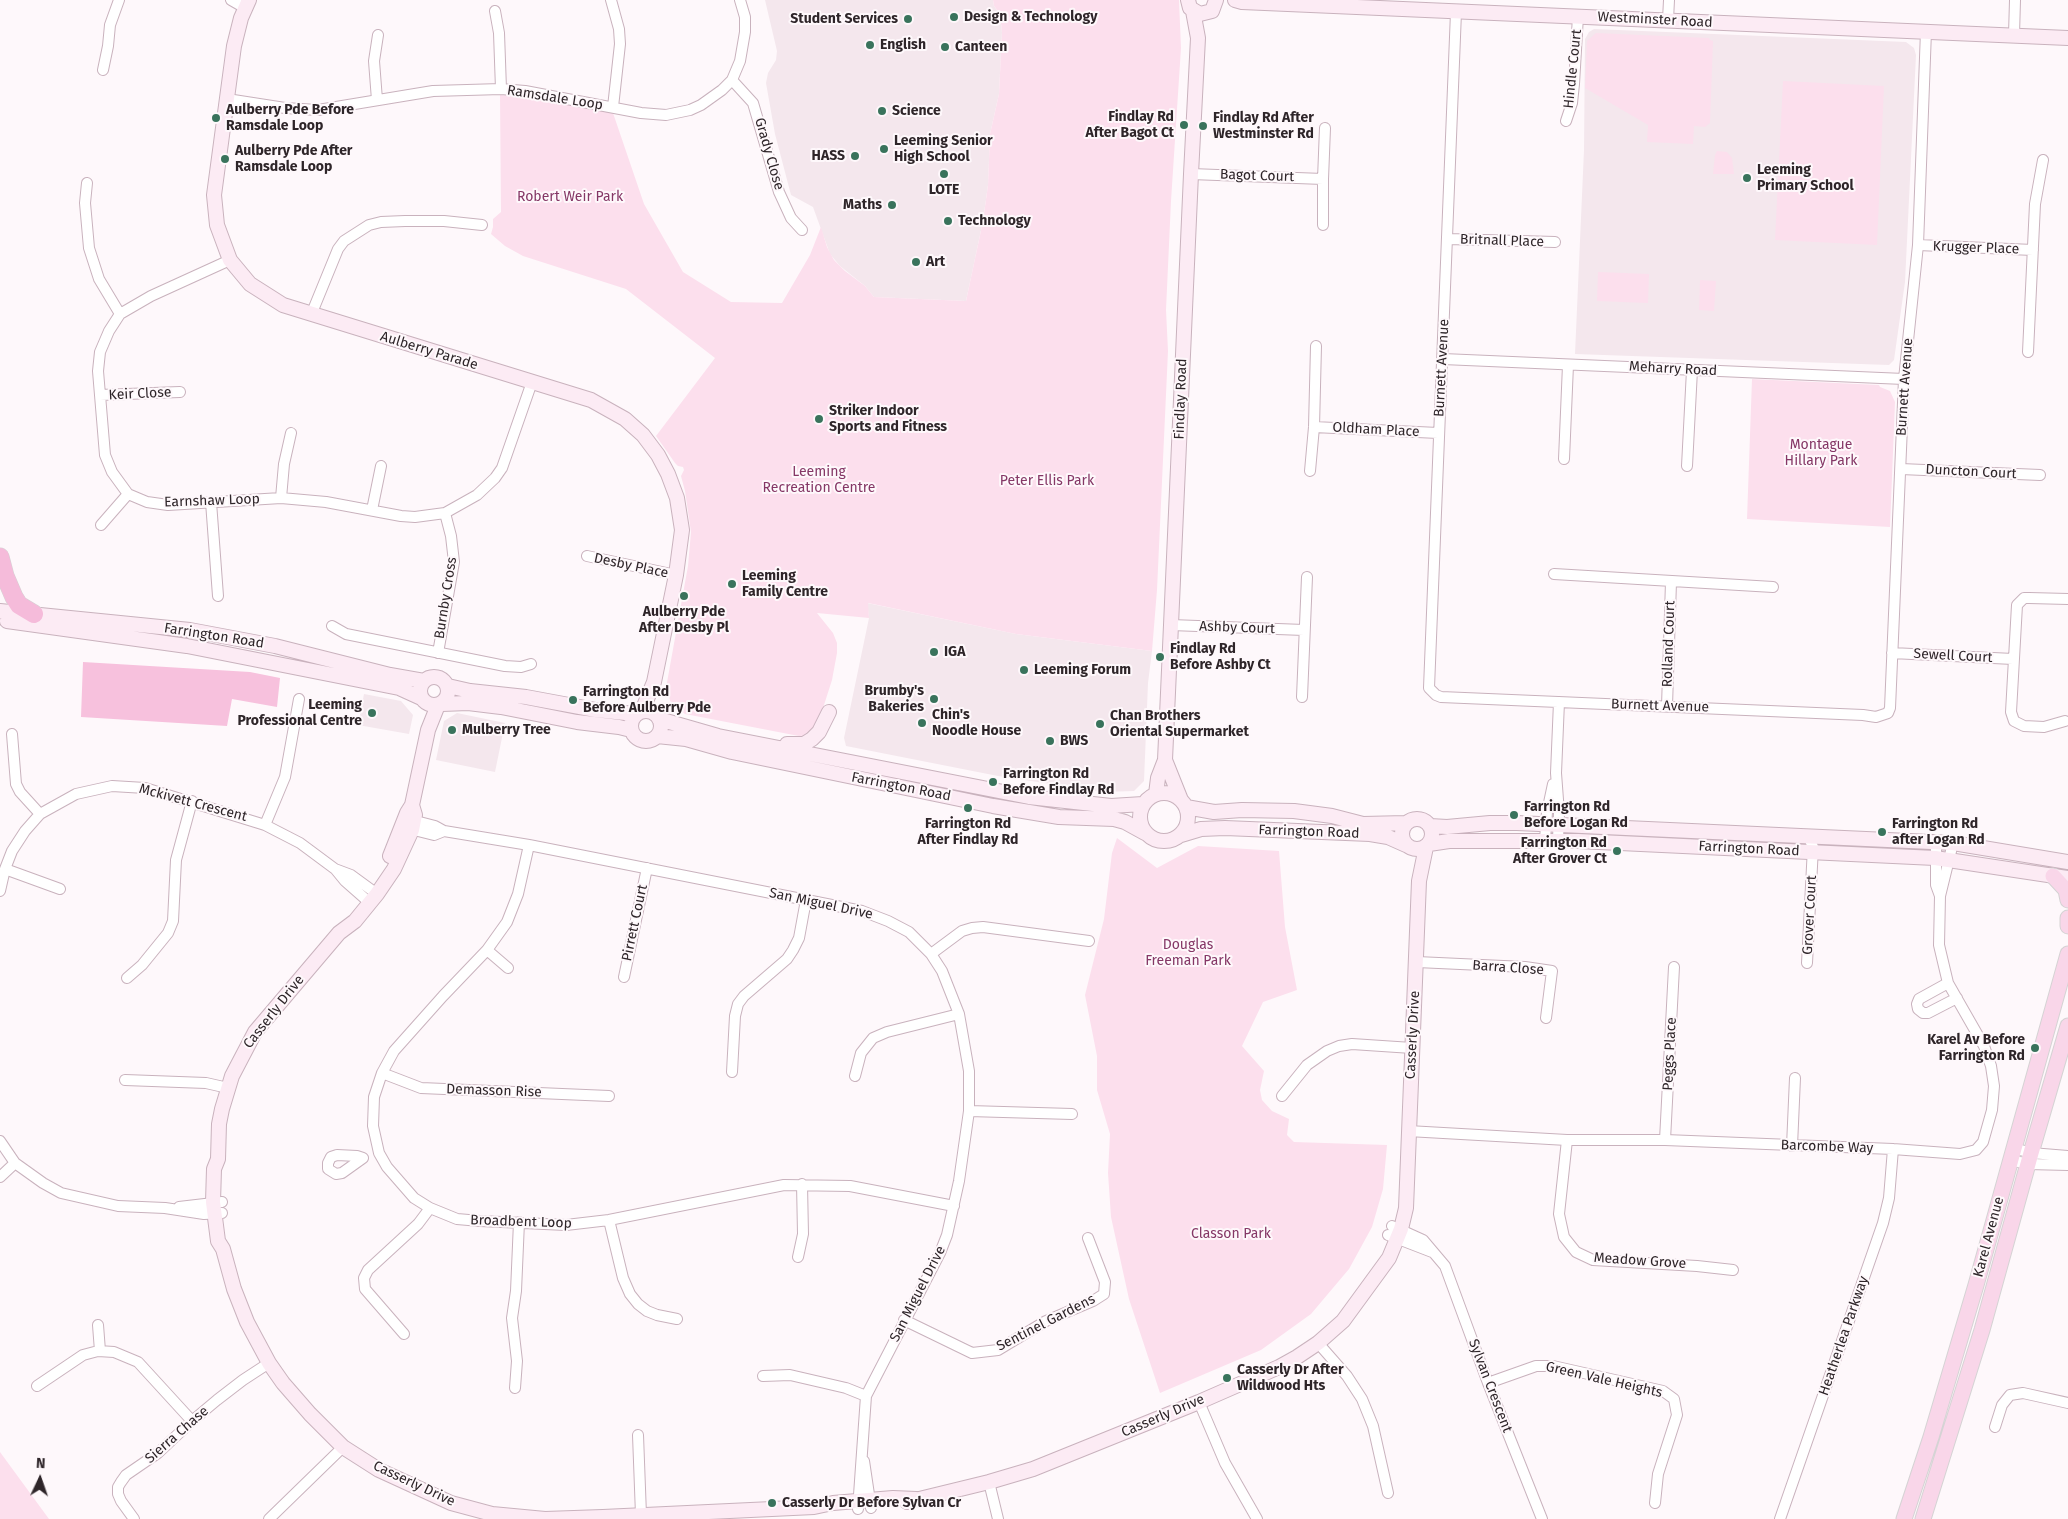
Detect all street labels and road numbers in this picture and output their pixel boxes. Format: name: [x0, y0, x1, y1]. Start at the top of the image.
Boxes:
street label: Westminster Road: [1597, 9, 1713, 31]
street label: Hindle Court: [1560, 28, 1586, 110]
street label: Ramsdale Loop: [506, 82, 604, 114]
street label: Grady Close: [751, 116, 787, 192]
street label: Bagot Court: [1220, 166, 1294, 186]
street label: Britnall Place: [1460, 231, 1544, 251]
street label: Krugger Place: [1932, 238, 2020, 258]
street label: Burnett Avenue: [1431, 319, 1453, 417]
street label: Aulberry Parade: [378, 328, 480, 374]
street label: Burnett Avenue: [1893, 337, 1917, 437]
street label: Findlay Road: [1171, 358, 1191, 440]
street label: Meharry Road: [1629, 358, 1717, 380]
street label: Keir Close: [108, 384, 172, 404]
street label: Oldham Place: [1332, 419, 1420, 441]
street label: Duncton Court: [1925, 461, 2017, 483]
street label: Earnshaw Loop: [164, 491, 260, 511]
street label: Desby Place: [592, 550, 670, 582]
street label: Burnby Cross: [431, 556, 461, 640]
street label: Rolland Court: [1659, 600, 1679, 688]
street label: Ashby Court: [1199, 618, 1275, 638]
street label: Farrington Road: [163, 620, 265, 652]
street label: Sewell Court: [1913, 646, 1993, 666]
street label: Burnett Avenue: [1611, 696, 1709, 716]
street label: Farrington Road: [850, 769, 952, 805]
street label: Mckivett Crescent: [137, 781, 249, 825]
street label: Farrington Road: [1258, 822, 1360, 842]
street label: Farrington Road: [1698, 838, 1800, 860]
street label: Grover Court: [1800, 875, 1820, 955]
street label: Pirrett Court: [619, 883, 651, 963]
street label: San Miguel Drive: [768, 885, 874, 923]
street label: Barra Close: [1472, 957, 1544, 979]
street label: Casserly Drive: [240, 972, 308, 1052]
street label: Casserly Drive: [1402, 990, 1424, 1080]
street label: Peggs Place: [1660, 1017, 1680, 1091]
street label: Demasson Rise: [446, 1081, 542, 1101]
street label: Barcombe Way: [1780, 1137, 1874, 1157]
street label: Karel Avenue: [1970, 1195, 2008, 1279]
street label: Broadbent Loop: [470, 1212, 572, 1232]
street label: San Miguel Drive: [887, 1243, 949, 1345]
street label: Meadow Grove: [1593, 1249, 1687, 1273]
street label: Heatherlea Parkway: [1816, 1274, 1872, 1398]
street label: Sentinel Gardens: [994, 1291, 1098, 1355]
street label: Sylvan Crescent: [1464, 1337, 1516, 1435]
street label: Green Vale Heights: [1544, 1358, 1664, 1402]
street label: Casserly Drive: [1119, 1391, 1207, 1441]
street label: Sierra Chase: [142, 1403, 212, 1467]
street label: Casserly Drive: [370, 1458, 458, 1510]

